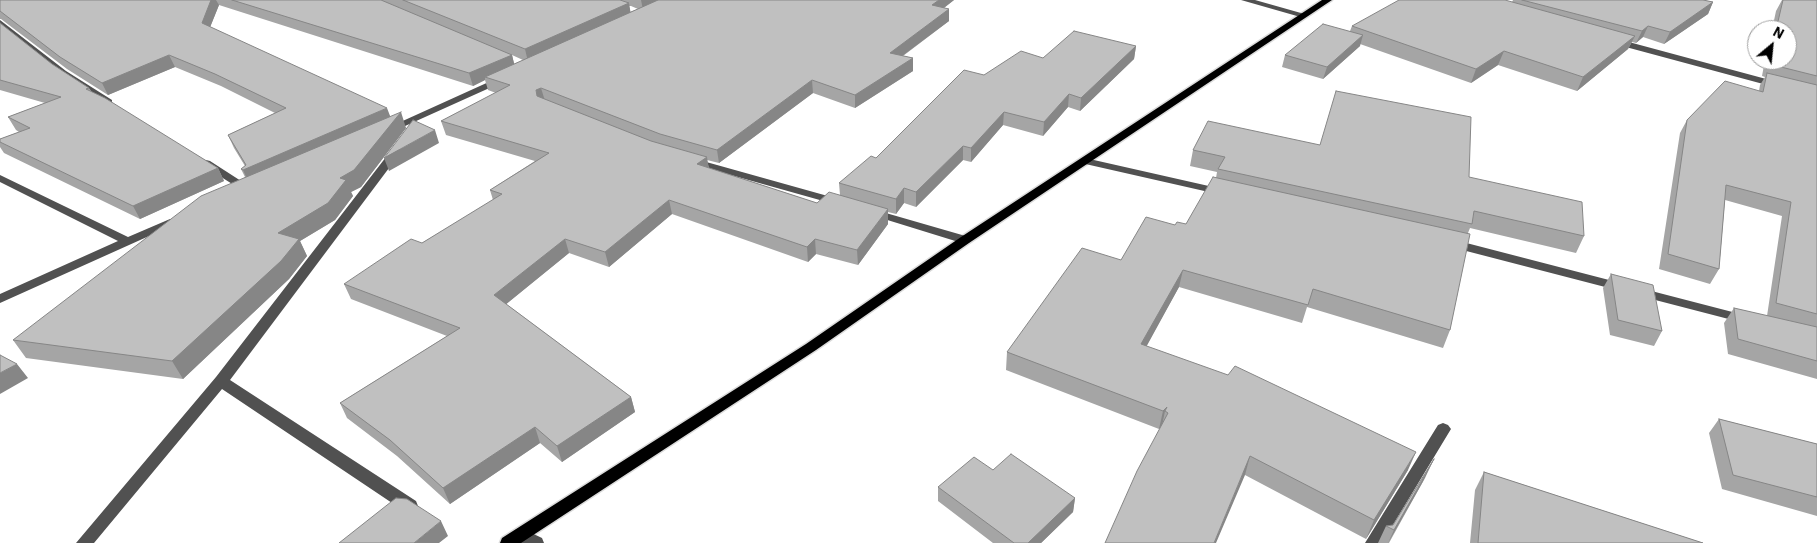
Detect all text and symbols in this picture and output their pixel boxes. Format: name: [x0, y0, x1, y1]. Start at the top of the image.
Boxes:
north arrow: [1747, 20, 1797, 70]
text: N: [1770, 22, 1787, 43]

